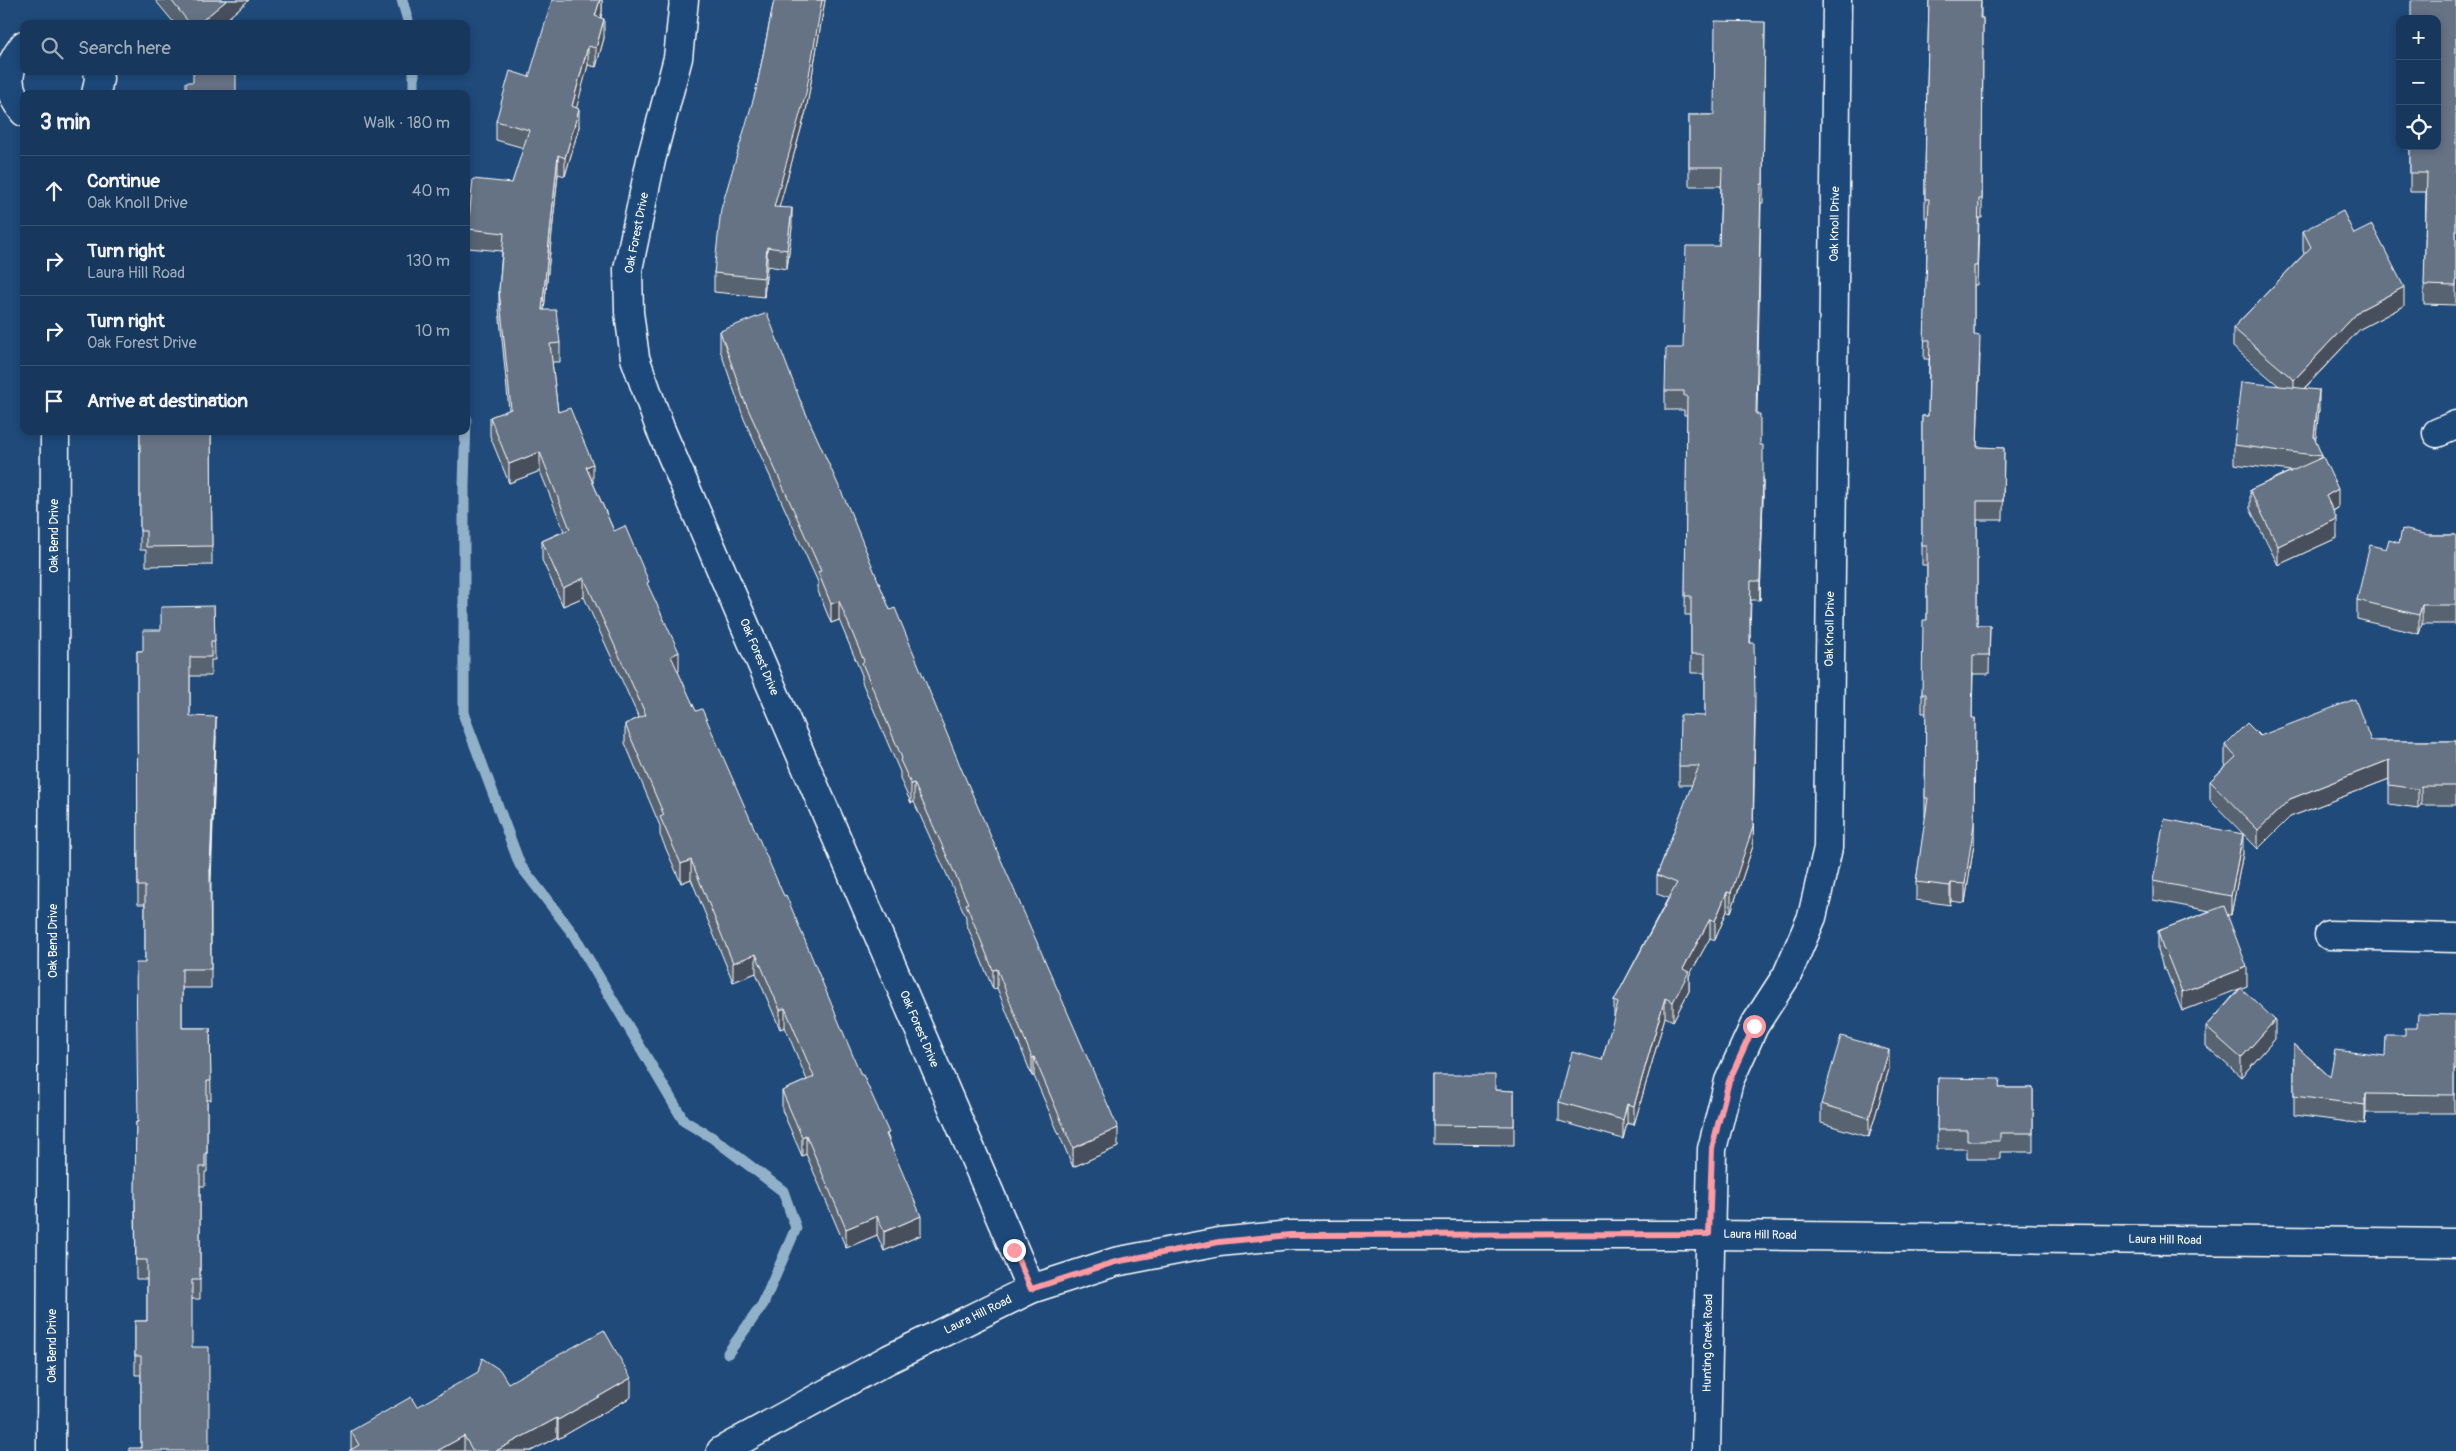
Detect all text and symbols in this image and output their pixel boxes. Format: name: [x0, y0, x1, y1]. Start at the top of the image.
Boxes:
map controls: [2396, 15, 2441, 150]
button: +: [2396, 15, 2441, 60]
search box: [20, 20, 470, 75]
icon: search: [38, 34, 66, 62]
text: Search here: [78, 36, 171, 60]
button: −: [2396, 60, 2441, 105]
button: locate: [2396, 105, 2441, 150]
text: 3 min: [40, 109, 90, 136]
text: Walk · 180 m: [363, 113, 450, 133]
text: Continue: [87, 169, 160, 193]
icon: ahead: [40, 177, 68, 205]
text: 40 m: [412, 181, 450, 201]
street label: Oak Knoll Drive: [1827, 186, 1843, 262]
street label: Oak Forest Drive: [622, 191, 652, 275]
text: Oak Knoll Drive: [87, 193, 188, 213]
text: Turn right: [87, 239, 165, 263]
icon: right: [40, 247, 68, 275]
text: 130 m: [406, 251, 450, 271]
text: Laura Hill Road: [87, 263, 185, 283]
text: Turn right: [87, 309, 165, 333]
icon: right: [40, 317, 68, 345]
text: 10 m: [415, 321, 450, 341]
text: Oak Forest Drive: [87, 333, 197, 353]
icon: arrive: [40, 387, 68, 415]
text: Arrive at destination: [87, 389, 248, 413]
street label: Oak Bend Drive: [47, 499, 62, 573]
street label: Oak Knoll Drive: [1822, 591, 1838, 667]
street label: Oak Forest Drive: [736, 616, 782, 698]
street label: Oak Bend Drive: [46, 904, 61, 978]
street label: Oak Forest Drive: [896, 988, 942, 1070]
route start: [1743, 1015, 1766, 1038]
street label: Laura Hill Road: [1723, 1227, 1797, 1243]
street label: Laura Hill Road: [2128, 1232, 2202, 1248]
route end: [1003, 1239, 1026, 1262]
street label: Laura Hill Road: [942, 1292, 1014, 1338]
street label: Hunting Creek Road: [1700, 1294, 1716, 1392]
street label: Oak Bend Drive: [45, 1309, 60, 1383]

